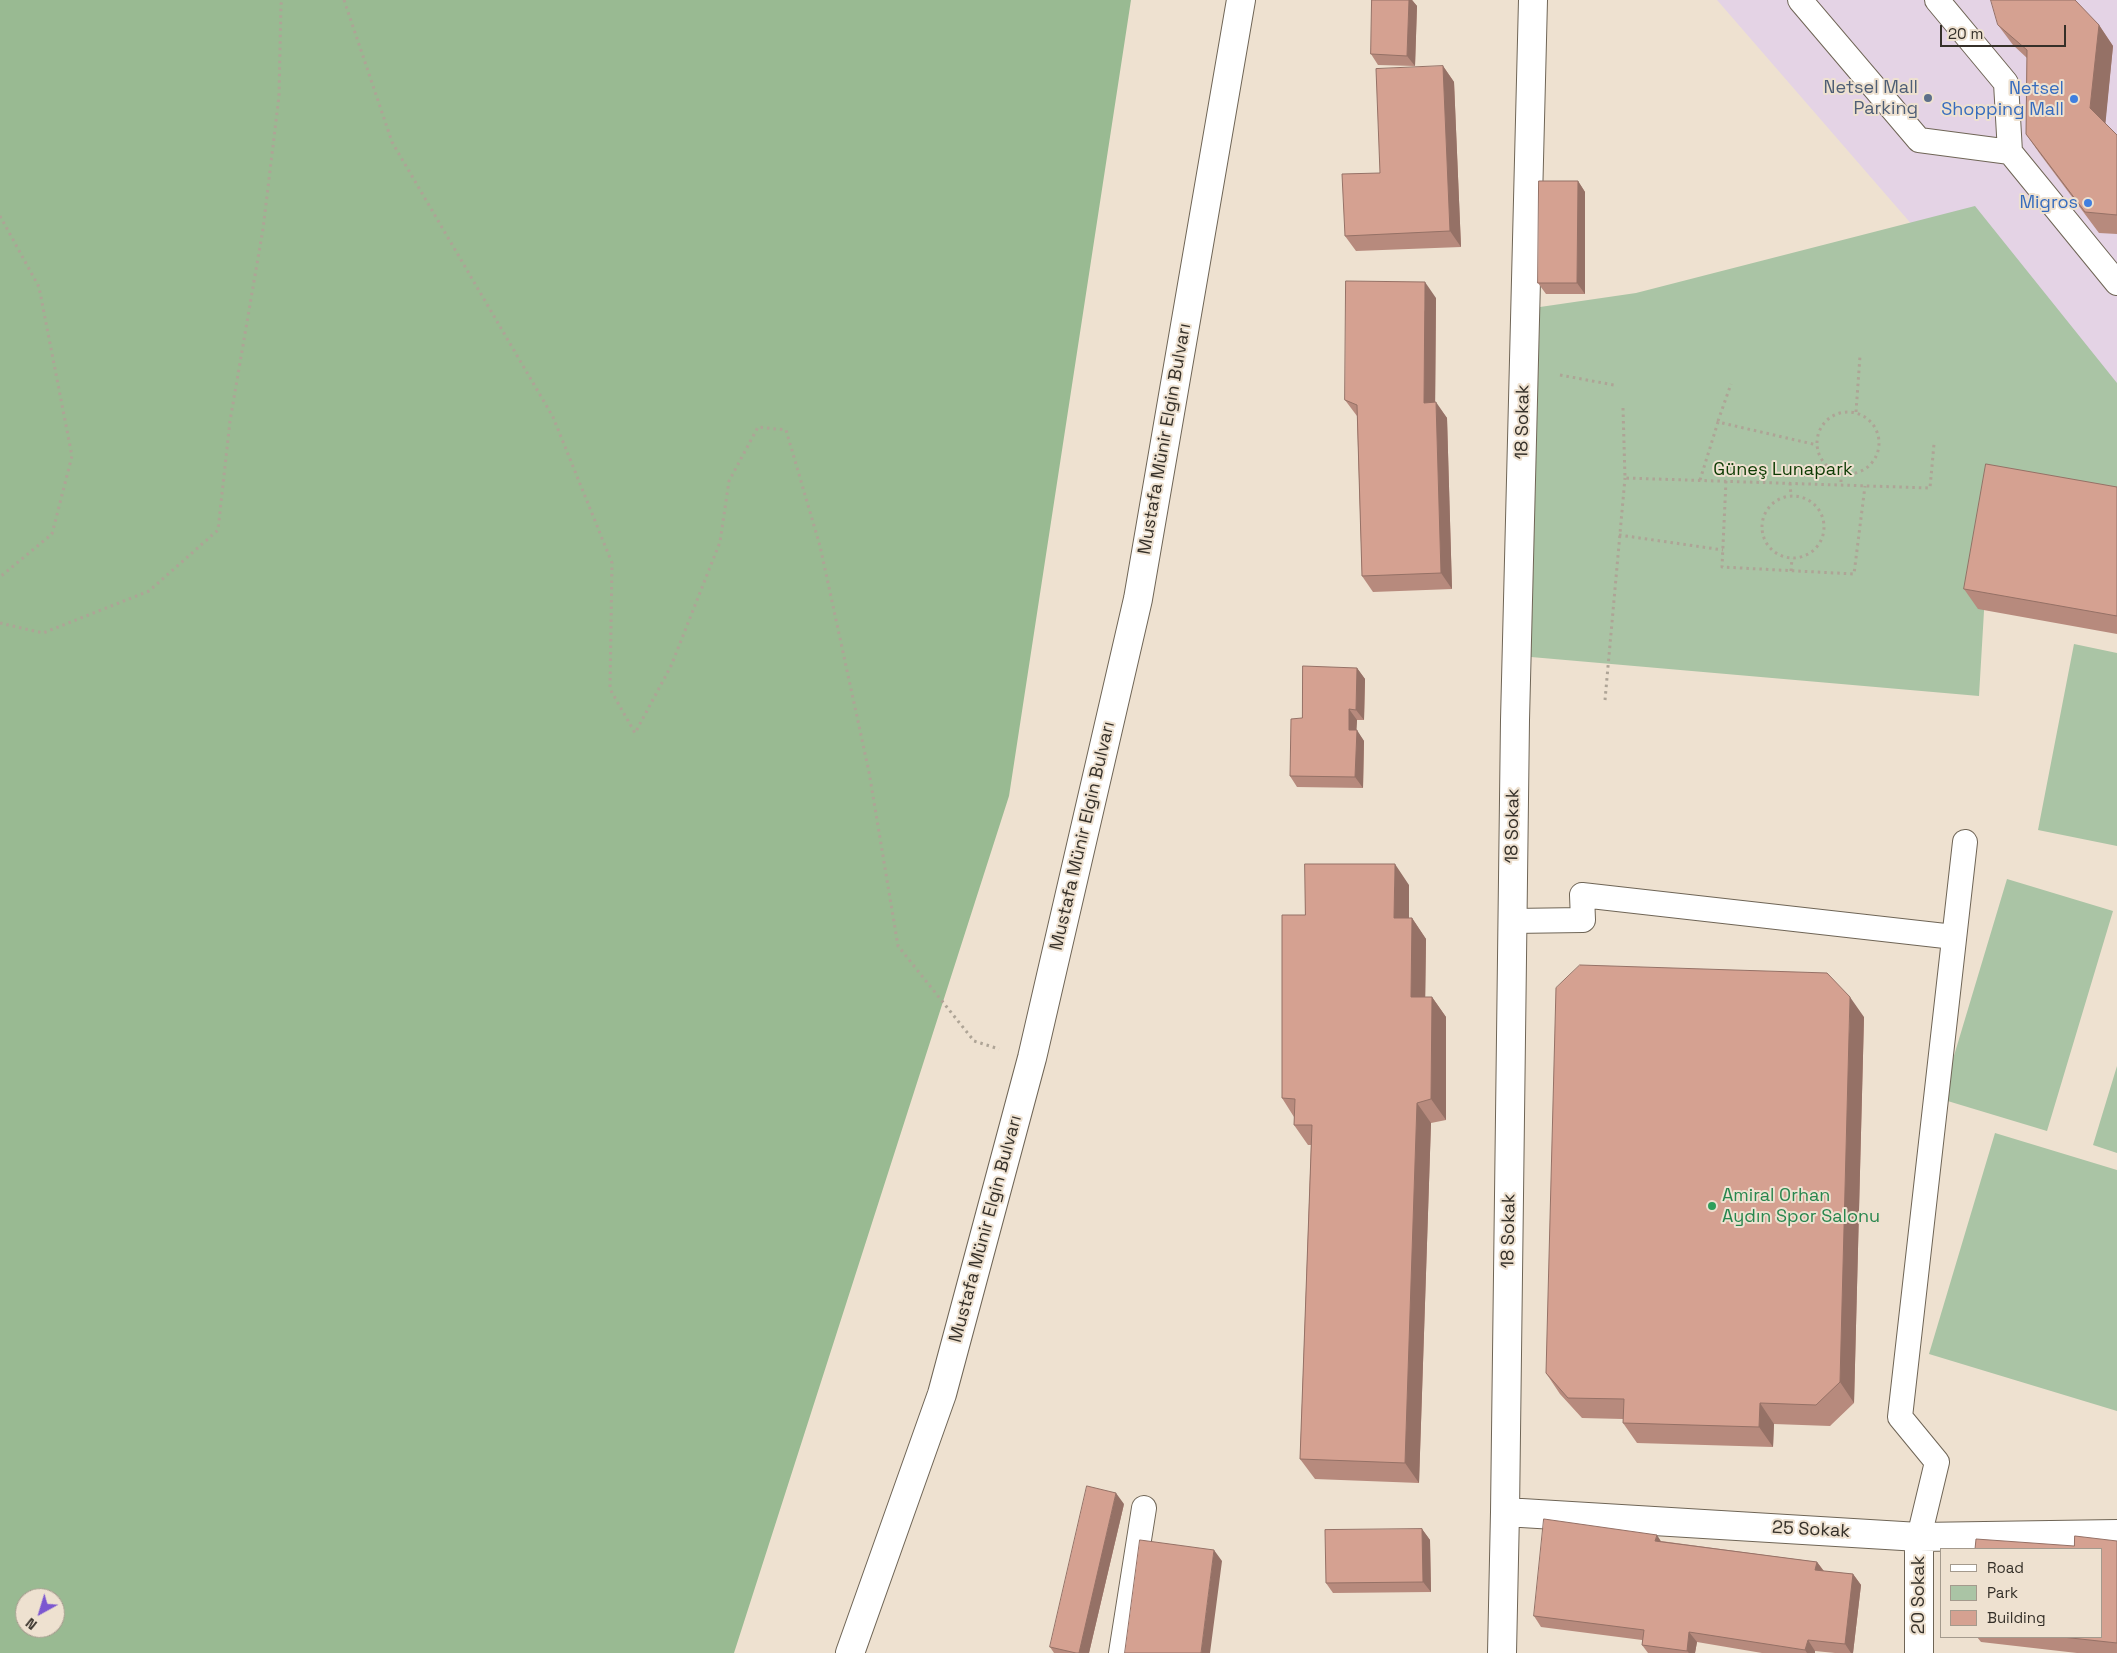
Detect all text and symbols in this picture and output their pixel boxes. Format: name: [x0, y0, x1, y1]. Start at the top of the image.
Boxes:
scale bar: [1942, 15, 2068, 47]
text: 20 m: [1948, 24, 1983, 43]
place label: Netsel Mall Parking: [1824, 77, 1918, 120]
place label: Netsel Shopping Mall: [1941, 78, 2064, 120]
marker: Netsel Mall Parking: [1922, 92, 1934, 104]
marker: Netsel Shopping Mall: [2068, 93, 2080, 105]
place label: Migros: [2019, 192, 2078, 214]
marker: Migros: [2082, 197, 2094, 209]
street label: Mustafa Münir Elgin Bulvarı: [1134, 322, 1196, 556]
street label: 18 Sokak: [1512, 384, 1534, 460]
park label: Güneş Lunapark: [1713, 459, 1853, 481]
street label: Mustafa Münir Elgin Bulvarı: [1046, 719, 1120, 953]
street label: 18 Sokak: [1502, 788, 1524, 864]
street label: Mustafa Münir Elgin Bulvarı: [945, 1113, 1027, 1345]
place label: Amiral Orhan Aydın Spor Salonu: [1722, 1185, 1880, 1228]
street label: 18 Sokak: [1498, 1193, 1520, 1269]
marker: Amiral Orhan Aydın Spor Salonu: [1706, 1200, 1718, 1212]
street label: 25 Sokak: [1772, 1517, 1850, 1543]
legend: [1940, 1548, 2102, 1638]
street label: 20 Sokak: [1908, 1556, 1930, 1634]
text: Road: [1987, 1558, 2024, 1577]
text: Park: [1987, 1583, 2018, 1602]
north arrow: [15, 1588, 65, 1638]
text: Building: [1987, 1608, 2046, 1627]
text: N: [22, 1614, 41, 1634]

